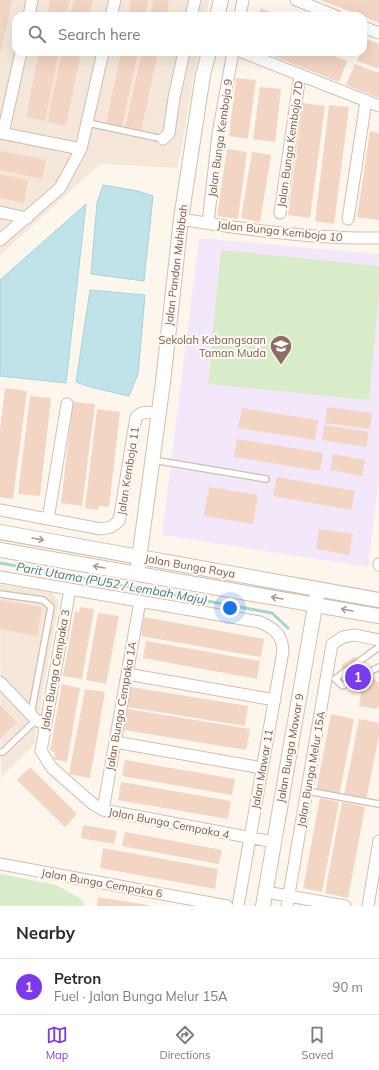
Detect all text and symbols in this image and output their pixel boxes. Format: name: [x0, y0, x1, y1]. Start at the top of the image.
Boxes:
search box: [12, 12, 367, 56]
icon: search: [26, 23, 48, 45]
text: Search here: [58, 25, 140, 44]
street label: Jalan Bunga Kemboja 9: [205, 78, 235, 198]
street label: Jalan Bunga Kemboja 7D: [274, 80, 306, 208]
street label: Jalan Pandan Muhibbah: [162, 203, 190, 327]
street label: Jalan Bunga Kemboja 10: [217, 217, 344, 245]
place label: Sekolah Kebangsaan Taman Muda: [159, 333, 266, 360]
school or university icon: Sekolah Kebangsaan Taman Muda: [268, 333, 294, 366]
street label: Jalan Kemboja 11: [114, 426, 142, 516]
one-way arrow: [32, 535, 45, 543]
street label: Jalan Bunga Raya: [144, 551, 236, 581]
water label: Parit Utama (PU52 / Lembah Maju): [15, 559, 209, 607]
one-way arrow: [93, 563, 106, 571]
one-way arrow: [270, 594, 283, 602]
your location: [220, 598, 240, 618]
one-way arrow: [341, 606, 354, 614]
street label: Jalan Bunga Cempaka 3: [37, 608, 73, 732]
street label: Jalan Bunga Cempaka 1A: [103, 640, 139, 772]
pin: 1: [345, 662, 371, 692]
street label: Jalan Bunga Mawar 9: [274, 692, 306, 804]
street label: Jalan Bunga Melur 15A: [294, 710, 328, 828]
street label: Jalan Mawar 11: [248, 728, 276, 810]
street label: Jalan Bunga Cempaka 4: [107, 804, 231, 842]
street label: Jalan Bunga Cempaka 6: [40, 865, 164, 901]
text: Nearby: [16, 922, 75, 943]
text: Petron: [54, 969, 101, 988]
text: 1: [25, 979, 33, 995]
text: 90 m: [333, 979, 363, 995]
text: Fuel · Jalan Bunga Melur 15A: [54, 988, 228, 1004]
tab: Map: [46, 1024, 68, 1062]
tab: Directions: [160, 1024, 210, 1062]
tab: Saved: [302, 1024, 333, 1062]

